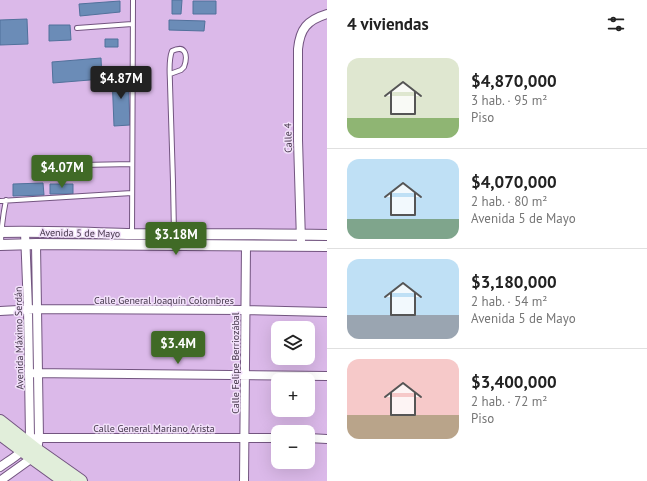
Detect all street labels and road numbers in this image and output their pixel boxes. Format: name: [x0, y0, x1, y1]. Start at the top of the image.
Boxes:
street label: Calle 4: [281, 123, 295, 153]
street label: Avenida 5 de Mayo: [40, 226, 120, 240]
street label: Avenida Máximo Serdán: [12, 286, 26, 390]
street label: Calle General Joaquín Colombres: [94, 294, 234, 307]
street label: Calle Felipe Berriozábal: [229, 312, 242, 414]
street label: Calle General Mariano Arista: [93, 422, 215, 435]

